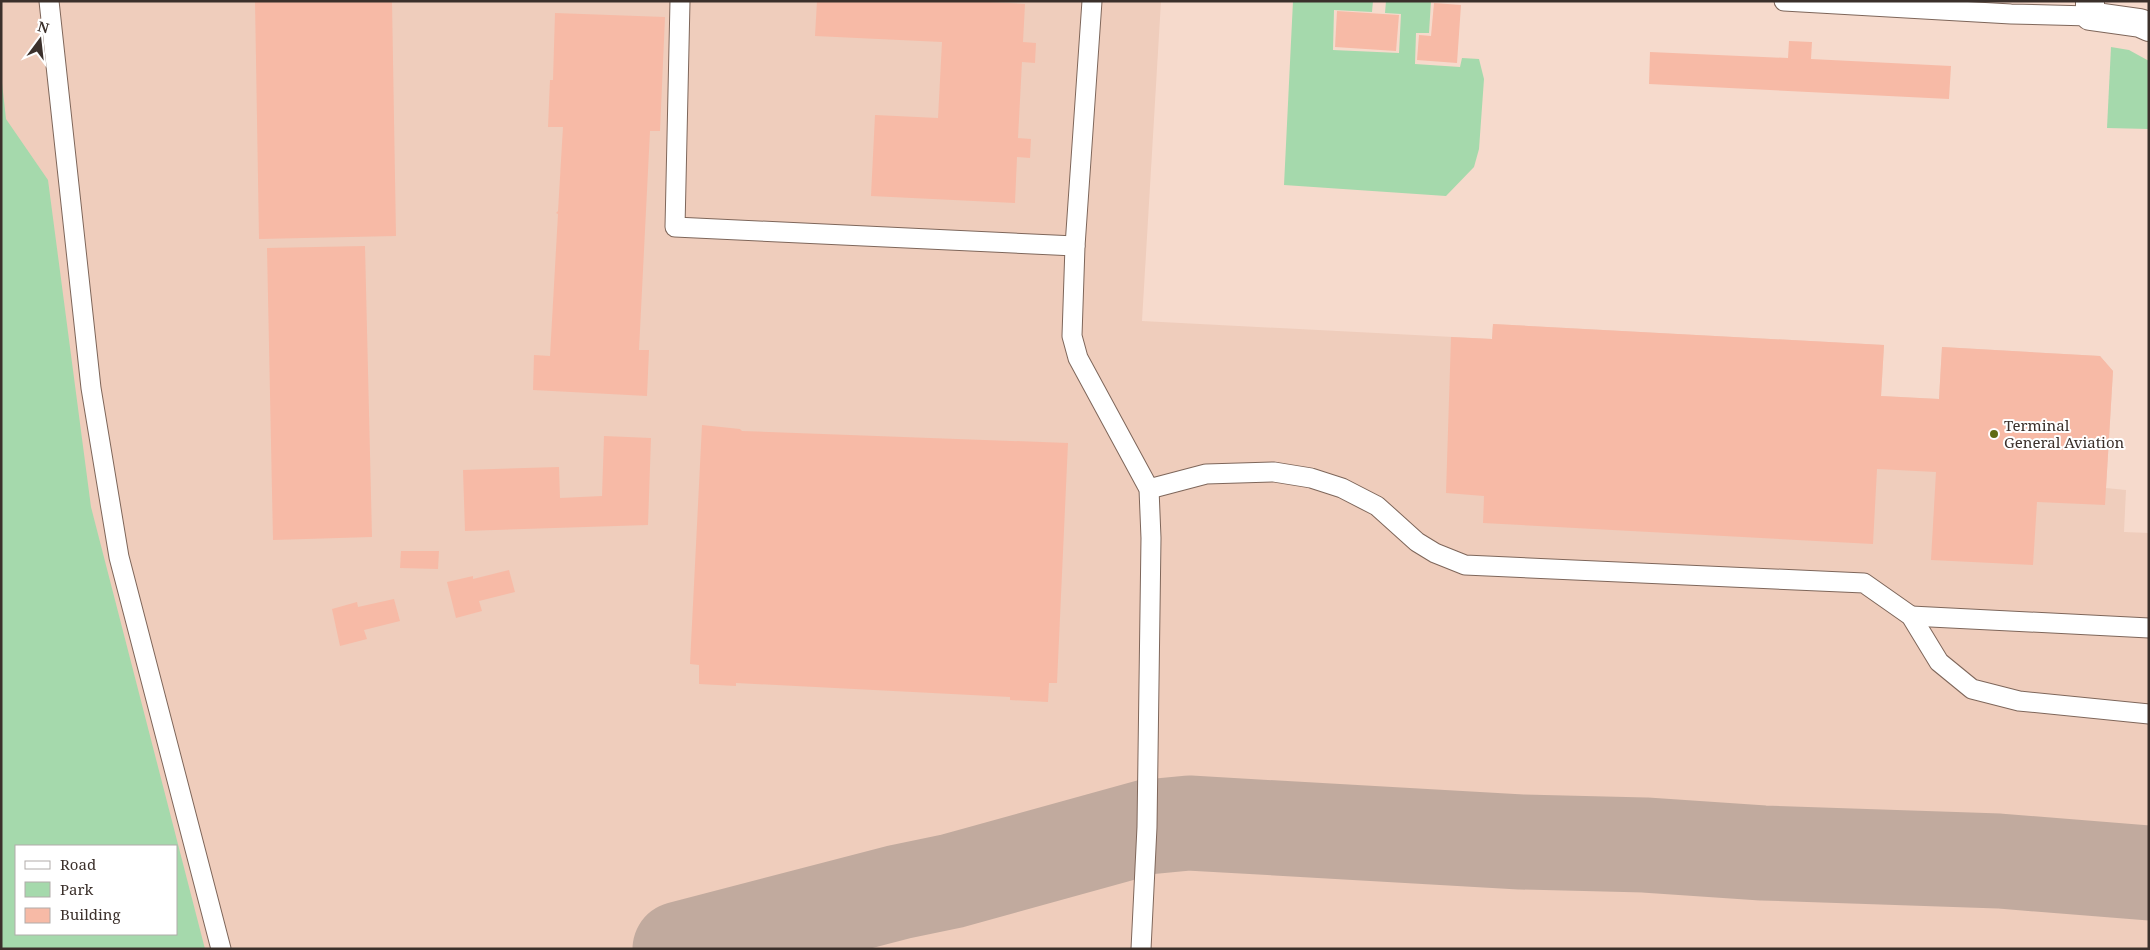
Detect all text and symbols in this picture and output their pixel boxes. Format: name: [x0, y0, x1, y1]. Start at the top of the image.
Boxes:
north arrow: [15, 15, 65, 65]
text: N: [36, 16, 51, 38]
place label: Terminal General Aviation: [2004, 415, 2125, 452]
marker: Terminal General Aviation: [1988, 428, 2000, 440]
legend: [15, 845, 178, 935]
text: Road: [60, 854, 96, 874]
text: Park: [60, 879, 94, 899]
text: Building: [60, 904, 121, 924]

